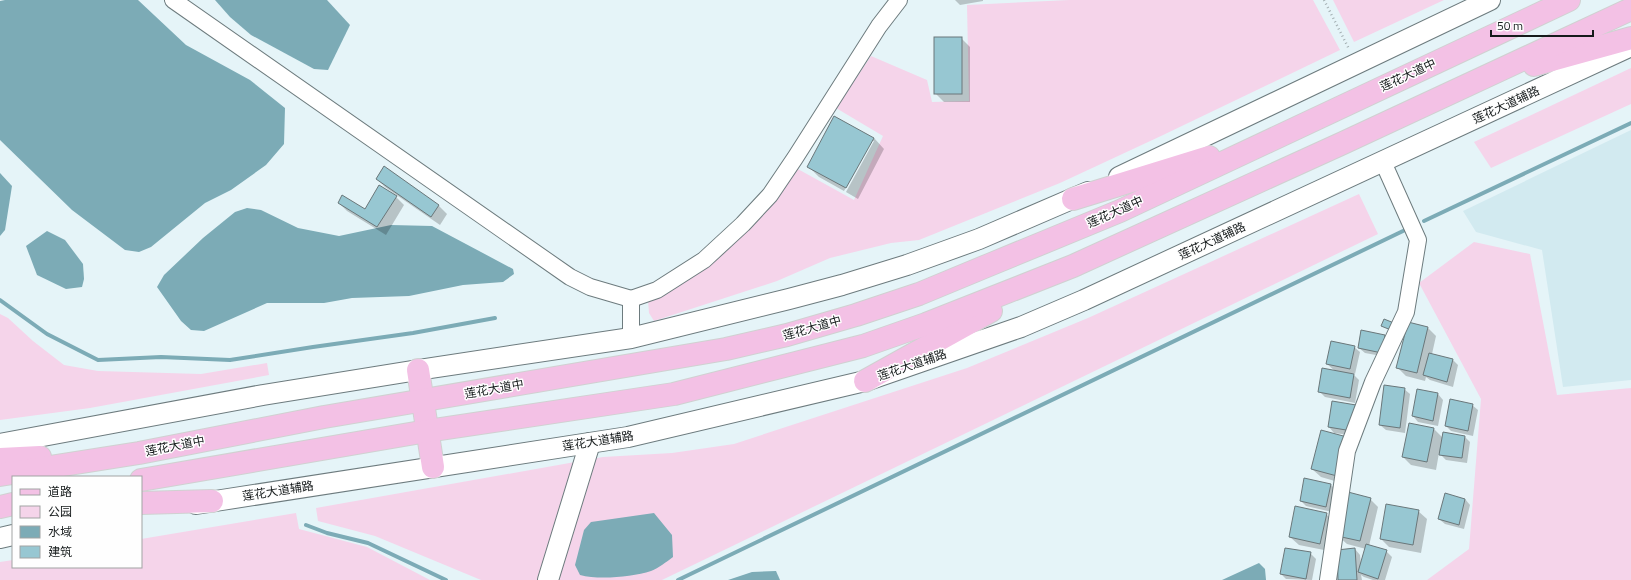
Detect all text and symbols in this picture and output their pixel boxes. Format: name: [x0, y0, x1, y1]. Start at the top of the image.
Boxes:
scale bar: [1491, 12, 1593, 38]
text: 50 m: [1497, 16, 1523, 35]
street label: 莲花大道中: [1377, 53, 1439, 96]
street label: 莲花大道辅路: [1469, 81, 1542, 128]
street label: 莲花大道中: [1084, 191, 1146, 232]
street label: 莲花大道辅路: [1175, 217, 1248, 264]
street label: 莲花大道中: [780, 310, 843, 345]
street label: 莲花大道辅路: [875, 344, 949, 385]
street label: 莲花大道中: [463, 374, 525, 403]
street label: 莲花大道辅路: [561, 425, 635, 456]
street label: 莲花大道中: [144, 430, 206, 461]
street label: 莲花大道辅路: [241, 475, 315, 506]
legend: [12, 476, 142, 568]
text: 道路: [48, 482, 72, 501]
text: 公园: [48, 502, 72, 521]
text: 水域: [48, 522, 72, 541]
text: 建筑: [48, 542, 72, 561]

